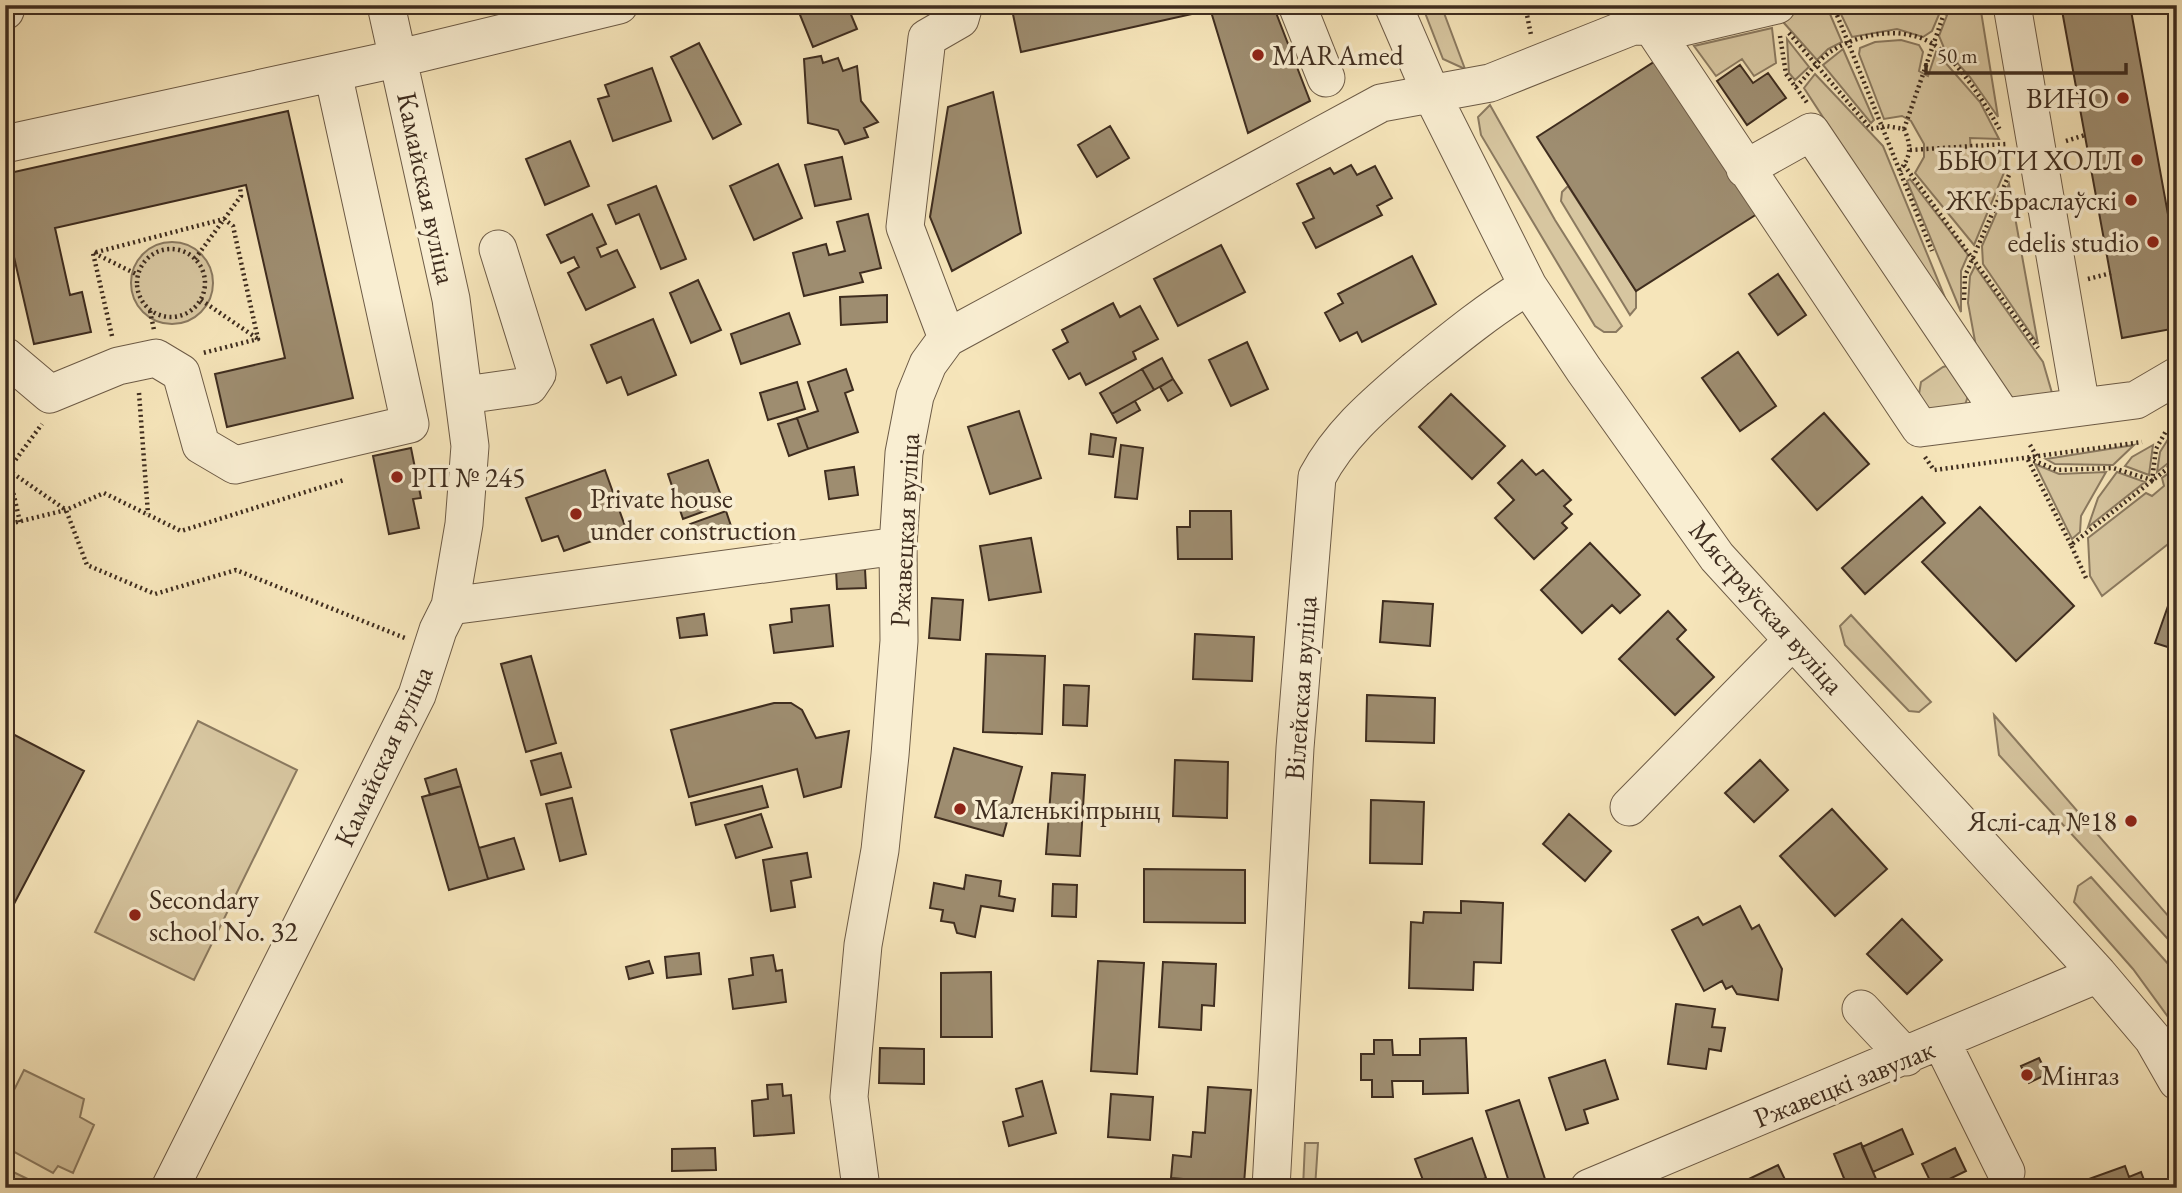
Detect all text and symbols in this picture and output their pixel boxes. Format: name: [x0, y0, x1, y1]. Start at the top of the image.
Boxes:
scale bar: [1926, 32, 2126, 76]
place label: MARAmed: [1272, 37, 1404, 73]
text: 50 m: [1937, 42, 1978, 69]
marker: MARAmed: [1250, 47, 1266, 63]
place label: ВИНО: [2026, 80, 2109, 116]
street label: Камайская вуліца: [389, 89, 465, 288]
marker: ВИНО: [2115, 90, 2131, 106]
place label: БЬЮТИ ХОЛЛ: [1937, 142, 2123, 178]
marker: БЬЮТИ ХОЛЛ: [2129, 152, 2145, 168]
place label: ЖК Браслаўскі: [1945, 182, 2117, 218]
marker: ЖК Браслаўскі: [2123, 192, 2139, 208]
place label: edelis studio: [2008, 224, 2139, 260]
marker: edelis studio: [2145, 234, 2161, 250]
street label: Ржавецкая вуліца: [881, 431, 927, 628]
place label: РП № 245: [411, 459, 525, 495]
marker: РП № 245: [389, 469, 405, 485]
place label: Private house under construction: [590, 480, 797, 548]
marker: Private house under construction: [568, 506, 584, 522]
street label: Мястраўская вуліца: [1682, 512, 1853, 702]
street label: Вілейская вуліца: [1276, 594, 1324, 781]
street label: Камайская вуліца: [325, 659, 441, 852]
place label: Маленькі прынц: [974, 791, 1161, 827]
marker: Маленькі прынц: [952, 801, 968, 817]
place label: Яслі-сад №18: [1967, 803, 2117, 839]
marker: Яслі-сад №18: [2123, 813, 2139, 829]
place label: Secondary school No. 32: [149, 881, 298, 949]
marker: Secondary school No. 32: [127, 907, 143, 923]
street label: Ржавецкі завулак: [1748, 1030, 1940, 1136]
place label: Мінгаз: [2041, 1057, 2119, 1093]
marker: Мінгаз: [2019, 1067, 2035, 1083]

